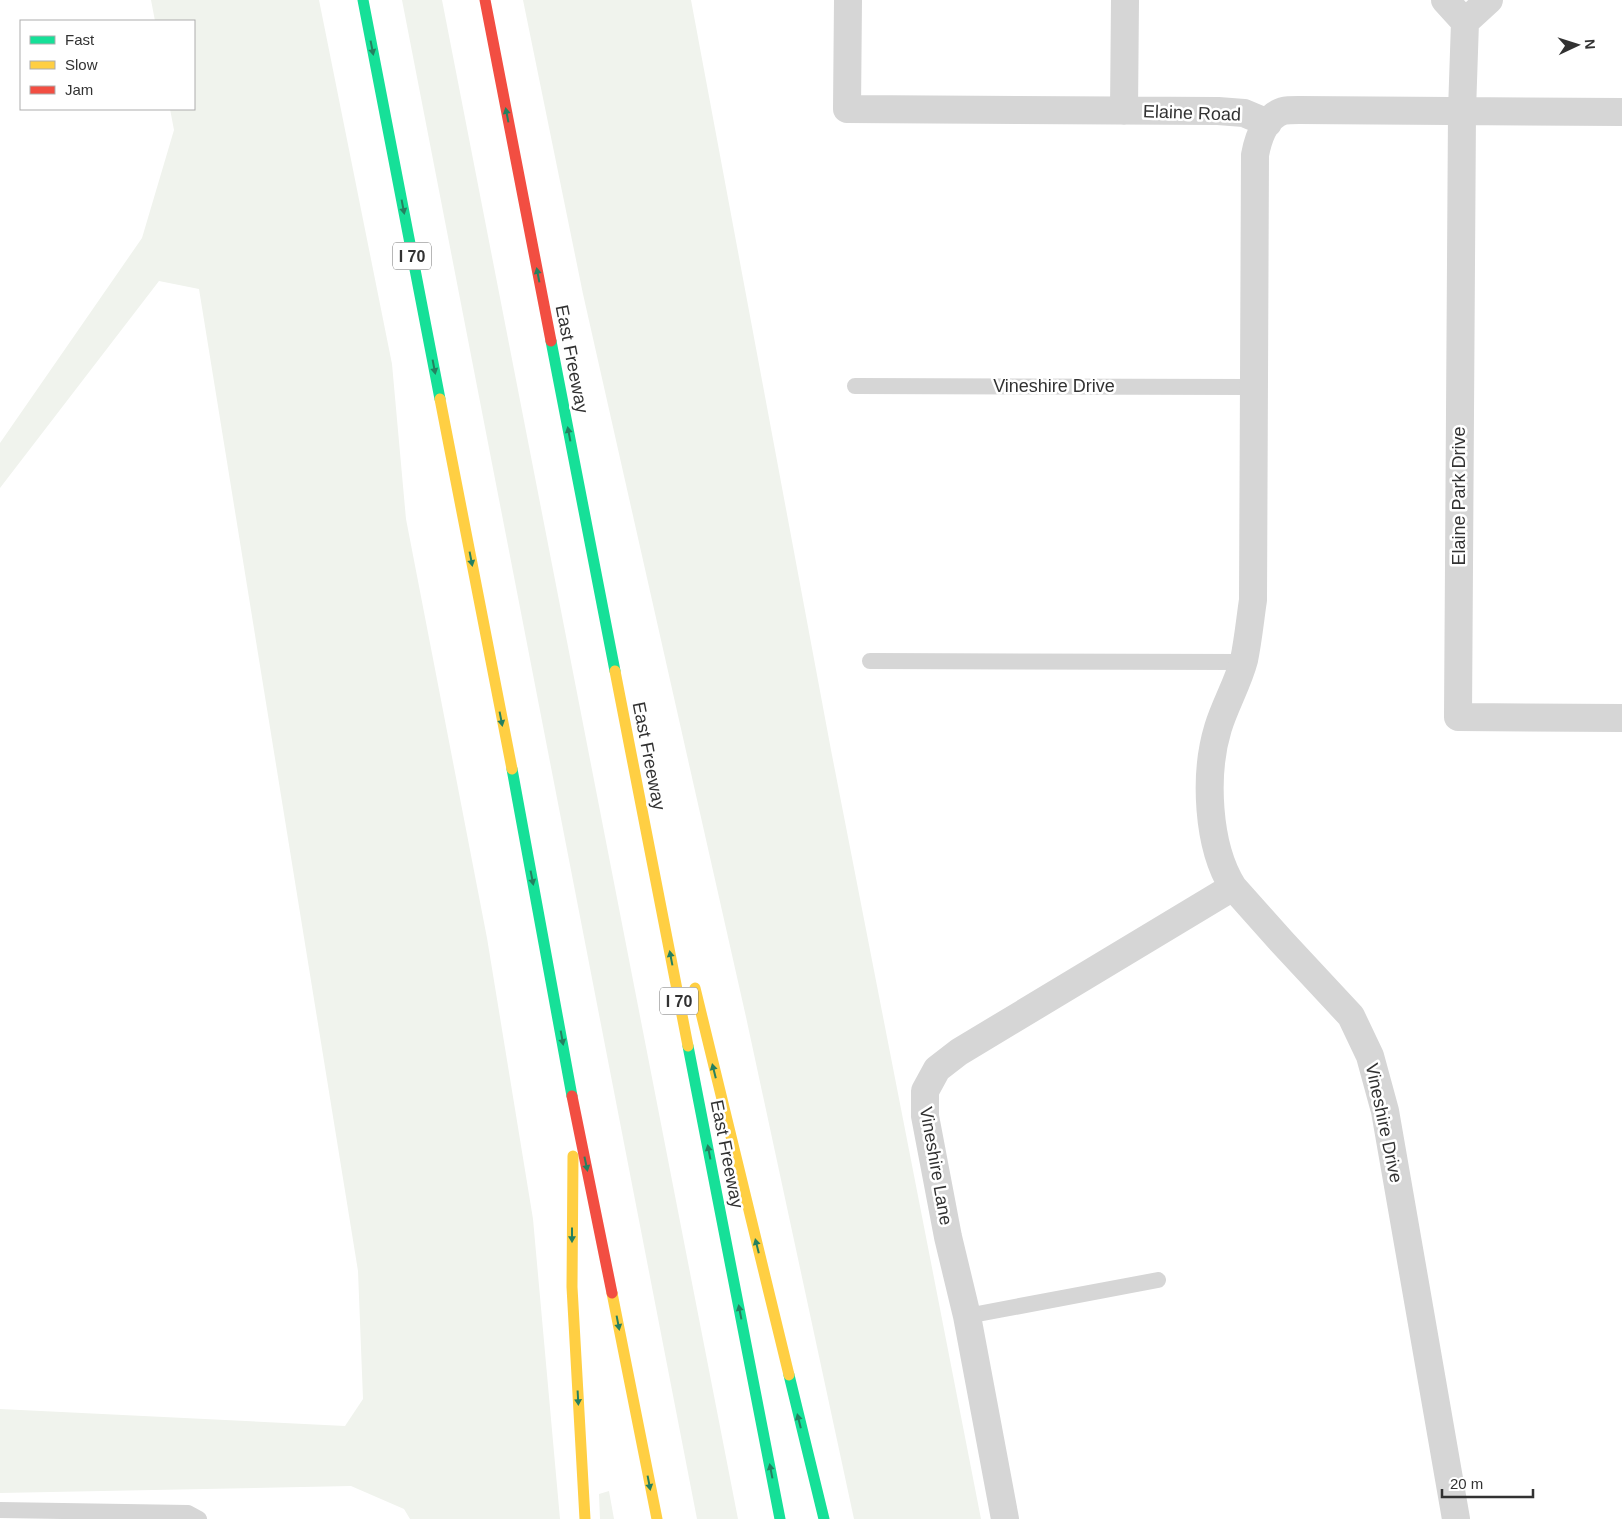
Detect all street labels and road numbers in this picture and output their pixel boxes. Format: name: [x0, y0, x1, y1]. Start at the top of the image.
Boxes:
street label: Elaine Road: [1143, 101, 1241, 125]
road number: I 70: [393, 242, 431, 270]
street label: East Freeway: [552, 303, 592, 415]
street label: Vineshire Drive: [993, 376, 1115, 396]
street label: Elaine Park Drive: [1449, 426, 1469, 566]
street label: East Freeway: [629, 700, 669, 812]
road number: I 70: [660, 988, 698, 1014]
street label: Vineshire Drive: [1362, 1061, 1406, 1185]
street label: East Freeway: [707, 1098, 747, 1210]
street label: Vineshire Lane: [916, 1105, 956, 1227]

